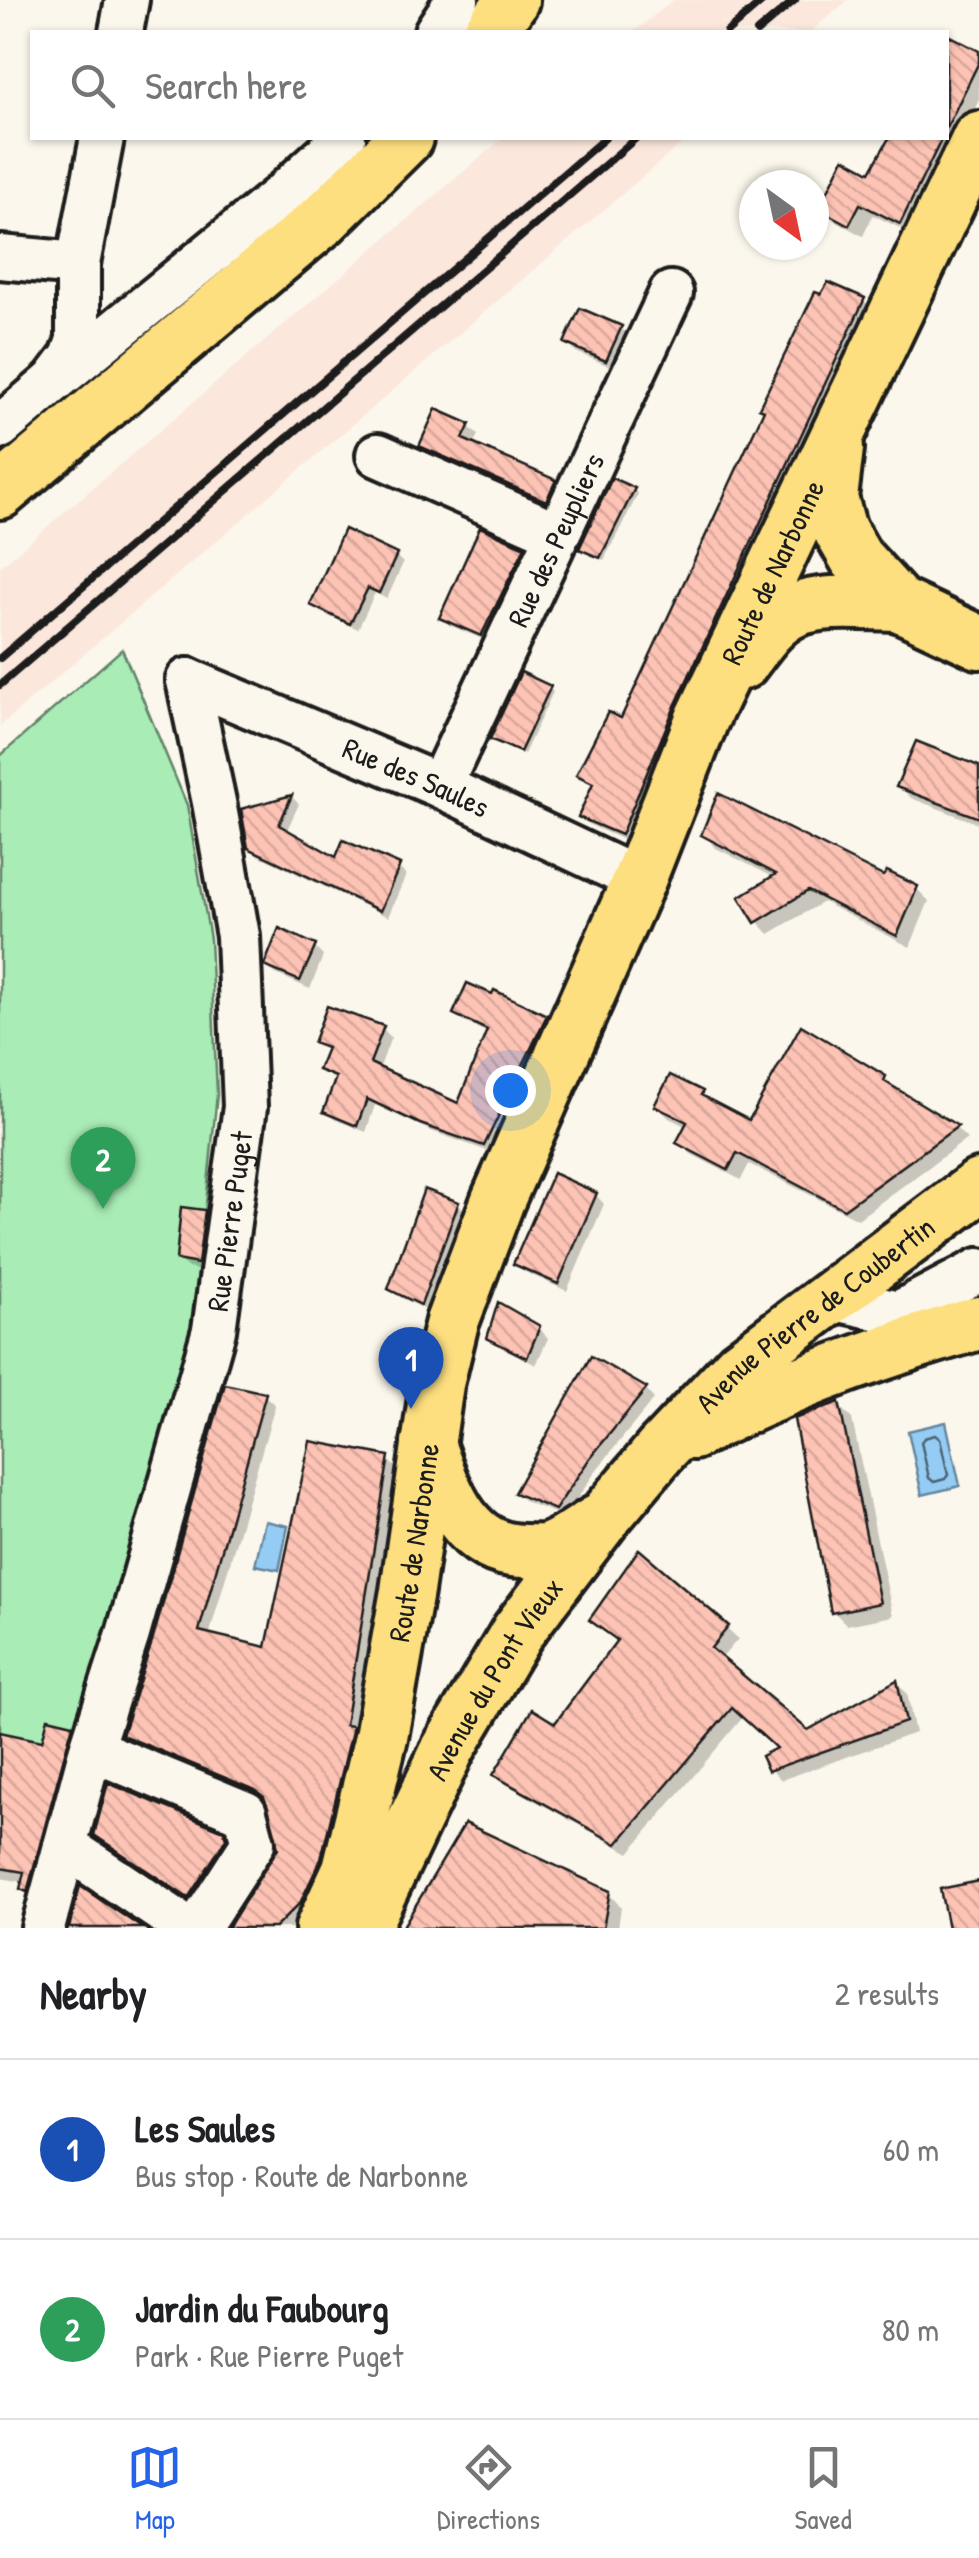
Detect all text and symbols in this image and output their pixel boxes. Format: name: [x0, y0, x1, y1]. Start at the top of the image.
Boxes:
search box: [30, 30, 949, 140]
icon: search: [65, 58, 120, 113]
text: Search here: [145, 59, 307, 111]
north arrow: [739, 170, 829, 260]
street label: Rue des Peupliers: [497, 446, 613, 633]
street label: Route de Narbonne: [711, 473, 833, 671]
street label: Rue des Saules: [337, 728, 496, 826]
your location: [485, 1065, 536, 1116]
pin: 2: [70, 1126, 136, 1209]
street label: Rue Pierre Puget: [197, 1128, 262, 1314]
street label: Avenue Pierre de Coubertin: [686, 1207, 943, 1421]
pin: 1: [378, 1326, 444, 1409]
street label: Route de Narbonne: [378, 1440, 448, 1645]
street label: Avenue du Pont Vieux: [416, 1569, 572, 1787]
text: Nearby: [40, 1965, 147, 2022]
text: 2 results: [835, 1972, 939, 2015]
text: Les Saules: [135, 2102, 275, 2154]
text: 1: [67, 2128, 78, 2171]
text: 60 m: [883, 2128, 939, 2171]
text: Bus stop · Route de Narbonne: [135, 2154, 468, 2197]
text: Jardin du Faubourg: [135, 2282, 389, 2334]
text: 2: [65, 2308, 80, 2351]
text: 80 m: [882, 2308, 939, 2351]
text: Park · Rue Pierre Puget: [135, 2334, 403, 2377]
tab: Map: [127, 2440, 182, 2538]
tab: Directions: [437, 2440, 540, 2538]
tab: Saved: [795, 2440, 852, 2538]

